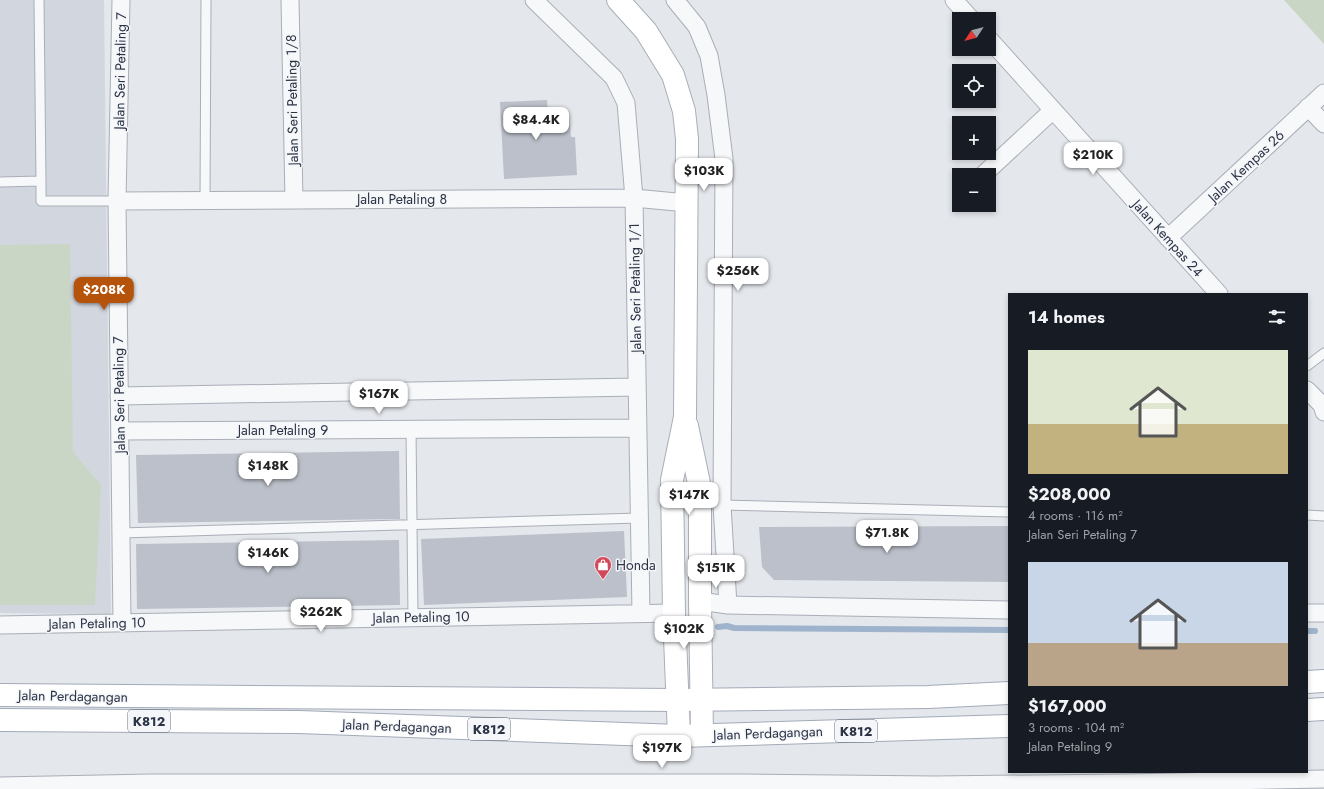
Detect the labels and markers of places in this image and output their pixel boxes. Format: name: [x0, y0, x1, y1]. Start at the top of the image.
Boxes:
pin: $84.4K: [503, 107, 569, 141]
pin: $210K: [1065, 142, 1121, 176]
pin: $103K: [676, 158, 732, 192]
pin: $256K: [710, 258, 766, 292]
pin: $208K: [76, 277, 132, 311]
pin: $167K: [351, 381, 407, 415]
pin: $148K: [240, 453, 296, 487]
pin: $147K: [661, 482, 717, 516]
pin: $71.8K: [854, 520, 920, 554]
pin: $146K: [240, 540, 296, 574]
shop icon: Honda: [593, 555, 613, 580]
place label: Honda: [616, 555, 656, 575]
pin: $151K: [688, 555, 744, 589]
pin: $262K: [293, 599, 349, 633]
pin: $102K: [656, 616, 712, 650]
pin: $197K: [634, 735, 690, 769]

